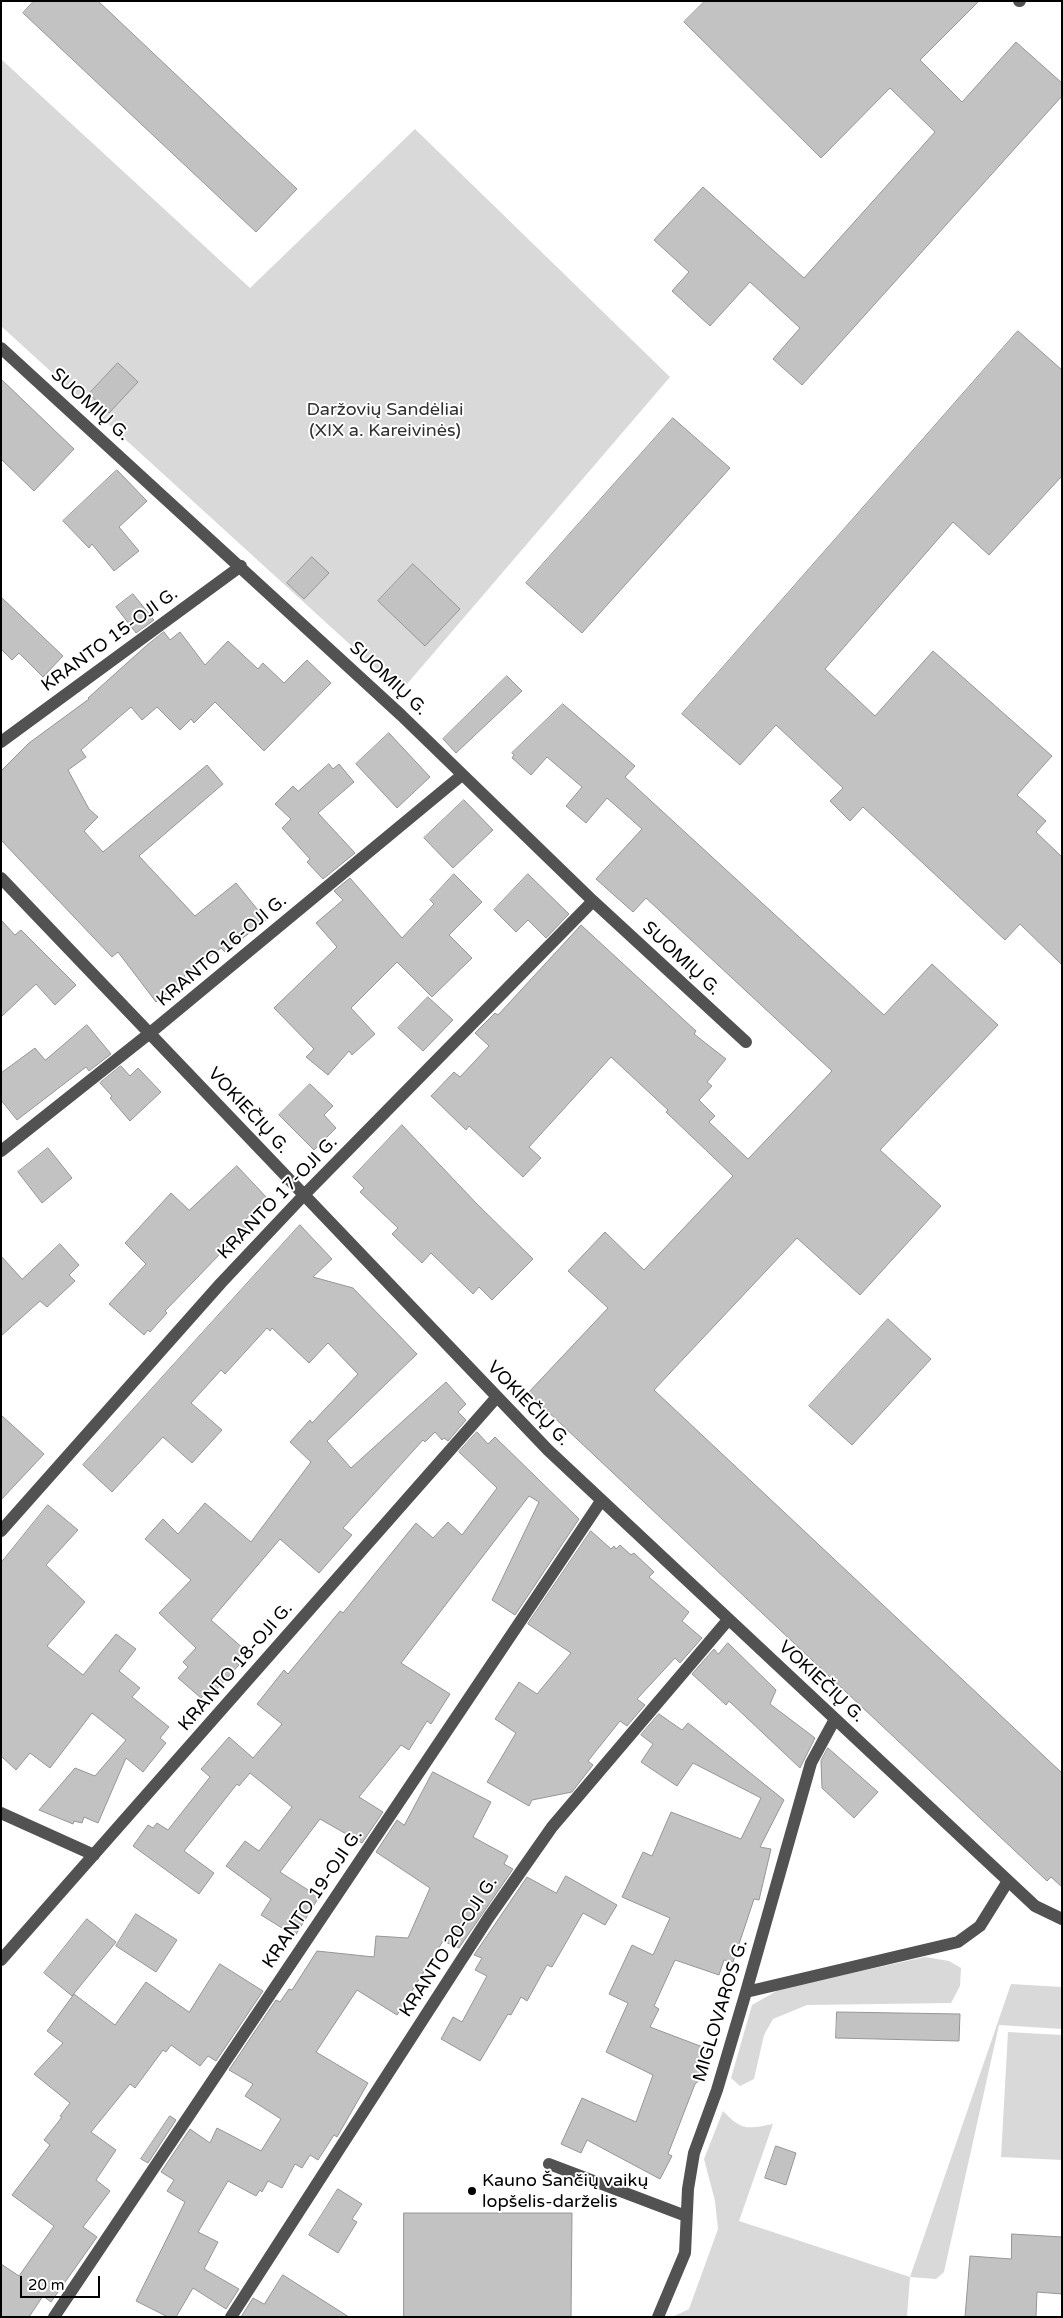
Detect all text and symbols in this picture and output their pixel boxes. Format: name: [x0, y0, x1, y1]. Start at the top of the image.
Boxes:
street label: SUOMIŲ G.: [46, 364, 134, 446]
park label: Daržovių Sandėliai (XIX a. Kareivinės): [306, 399, 464, 442]
street label: KRANTO 15-OJI G.: [38, 583, 182, 697]
street label: SUOMIŲ G.: [345, 638, 431, 720]
street label: KRANTO 16-OJI G.: [153, 890, 291, 1012]
street label: SUOMIŲ G.: [638, 918, 724, 1000]
street label: VOKIEČIŲ G.: [203, 1064, 293, 1158]
street label: KRANTO 17-OJI G.: [214, 1132, 342, 1264]
street label: VOKIEČIŲ G.: [482, 1357, 574, 1451]
street label: KRANTO 18-OJI G.: [174, 1598, 298, 1736]
street label: VOKIEČIŲ G.: [774, 1637, 868, 1727]
street label: KRANTO 19-OJI G.: [258, 1825, 368, 1973]
street label: KRANTO 20-OJI G.: [395, 1873, 503, 2021]
street label: MIGLOVAROS G.: [689, 1937, 753, 2085]
place label: Kauno Šančių vaikų lopšelis-darželis: [482, 2170, 648, 2212]
marker: Kauno Šančių vaikų lopšelis-darželis: [466, 2185, 478, 2197]
scale bar: [22, 2266, 102, 2298]
text: 20 m: [28, 2276, 65, 2294]

